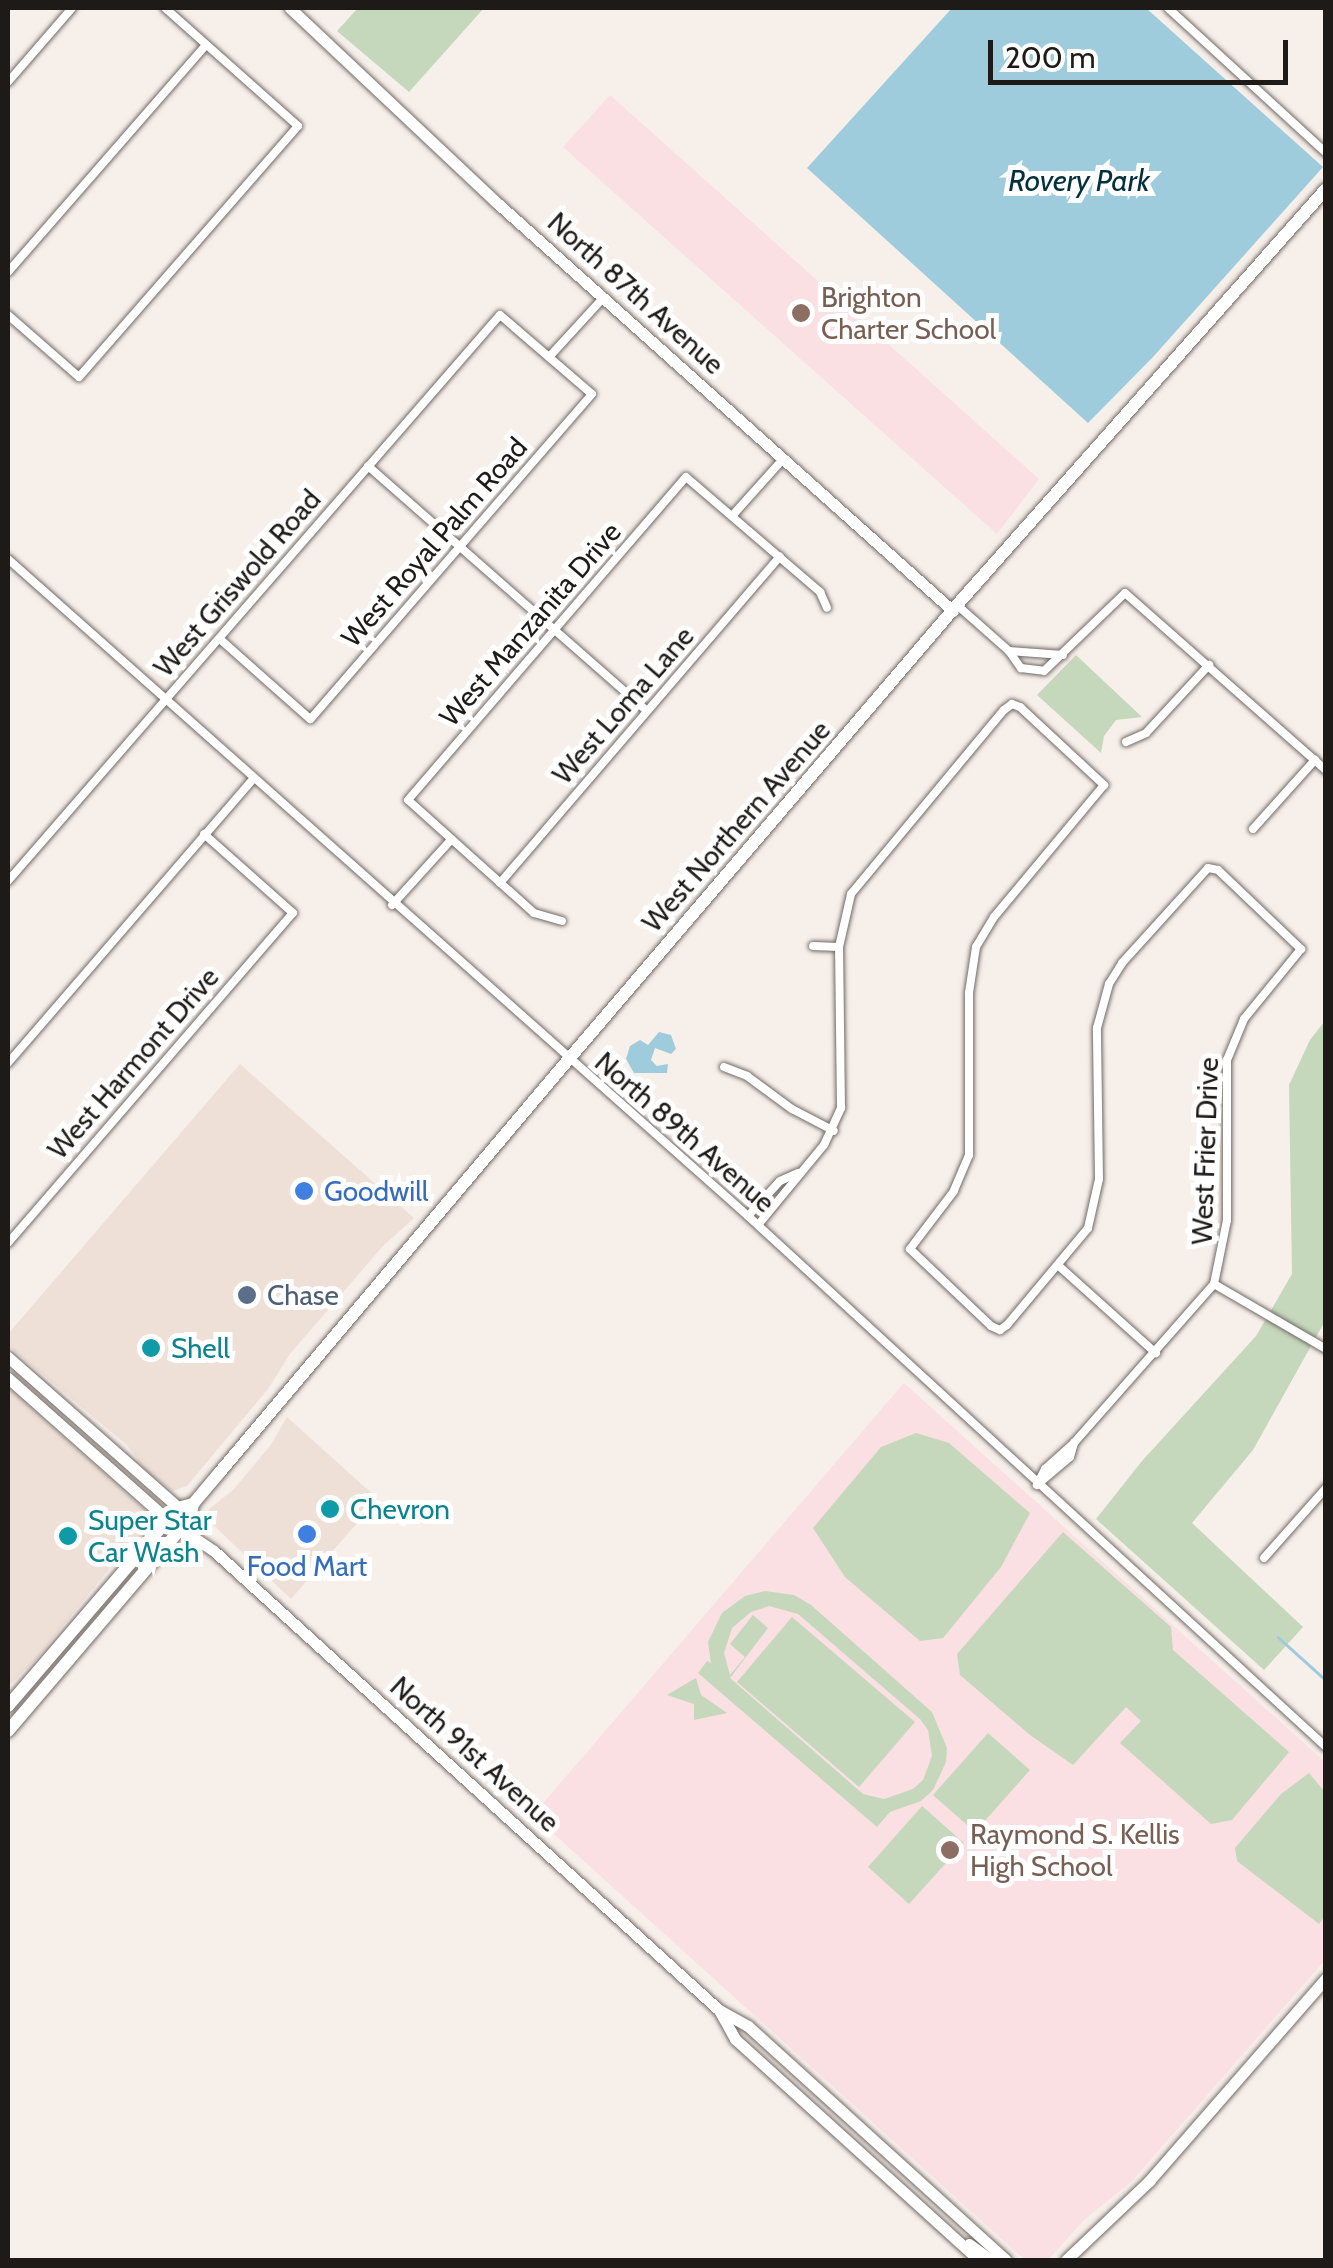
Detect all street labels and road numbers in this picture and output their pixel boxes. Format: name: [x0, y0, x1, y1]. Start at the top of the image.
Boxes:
street label: North 87th Avenue: [541, 205, 731, 381]
street label: West Royal Palm Road: [334, 431, 534, 653]
street label: West Griswold Road: [147, 483, 327, 683]
street label: West Manzanita Drive: [432, 515, 628, 733]
street label: West Loma Lane: [545, 619, 701, 791]
street label: West Northern Avenue: [635, 713, 837, 939]
street label: West Harmont Drive: [41, 960, 225, 1166]
street label: North 89th Avenue: [588, 1045, 782, 1219]
street label: West Frier Drive: [1185, 1057, 1225, 1245]
street label: North 91st Avenue: [384, 1669, 566, 1839]

